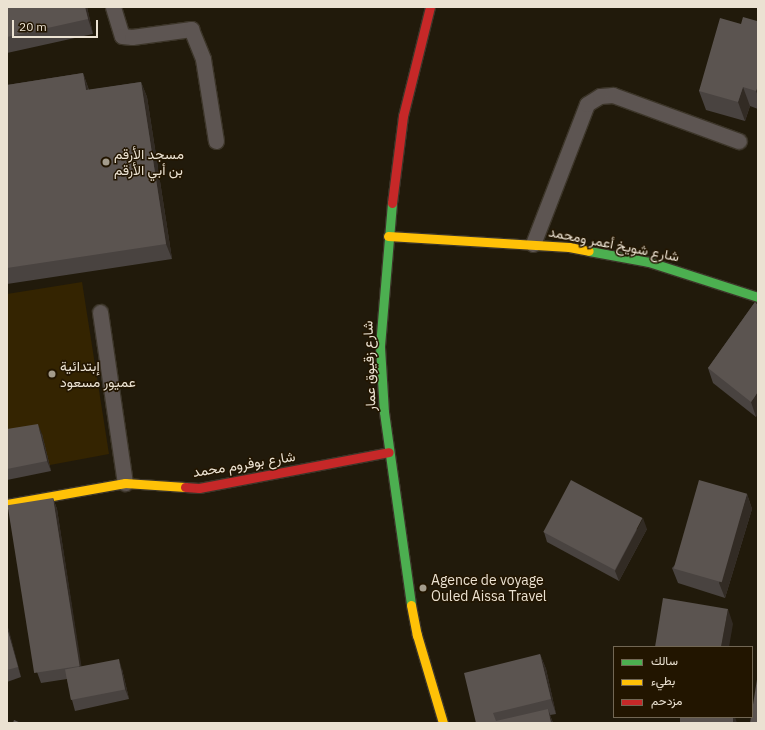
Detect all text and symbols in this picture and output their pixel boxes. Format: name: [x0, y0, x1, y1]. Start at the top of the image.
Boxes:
scale bar: [14, 12, 100, 38]
text: 20 m: [19, 19, 47, 34]
place label: مسجد الأرقم بن أبي الأرقم: [114, 146, 184, 178]
marker: مسجد الأرقم بن أبي الأرقم: [101, 157, 111, 167]
street label: شارع شويخ أعمر ومحمد: [547, 223, 681, 265]
street label: شارع زقيوق عمار: [359, 320, 379, 412]
place label: إبتدائية عميور مسعود: [60, 358, 136, 390]
marker: إبتدائية عميور مسعود: [47, 369, 57, 379]
street label: شارع بوفروم محمد: [191, 448, 297, 480]
place label: Agence de voyage Ouled Aissa Travel: [431, 572, 547, 604]
marker: Agence de voyage Ouled Aissa Travel: [418, 583, 428, 593]
legend: [613, 646, 753, 718]
text: سالك: [651, 653, 678, 668]
text: بطيء: [651, 673, 675, 688]
text: مزدحم: [651, 693, 682, 708]

